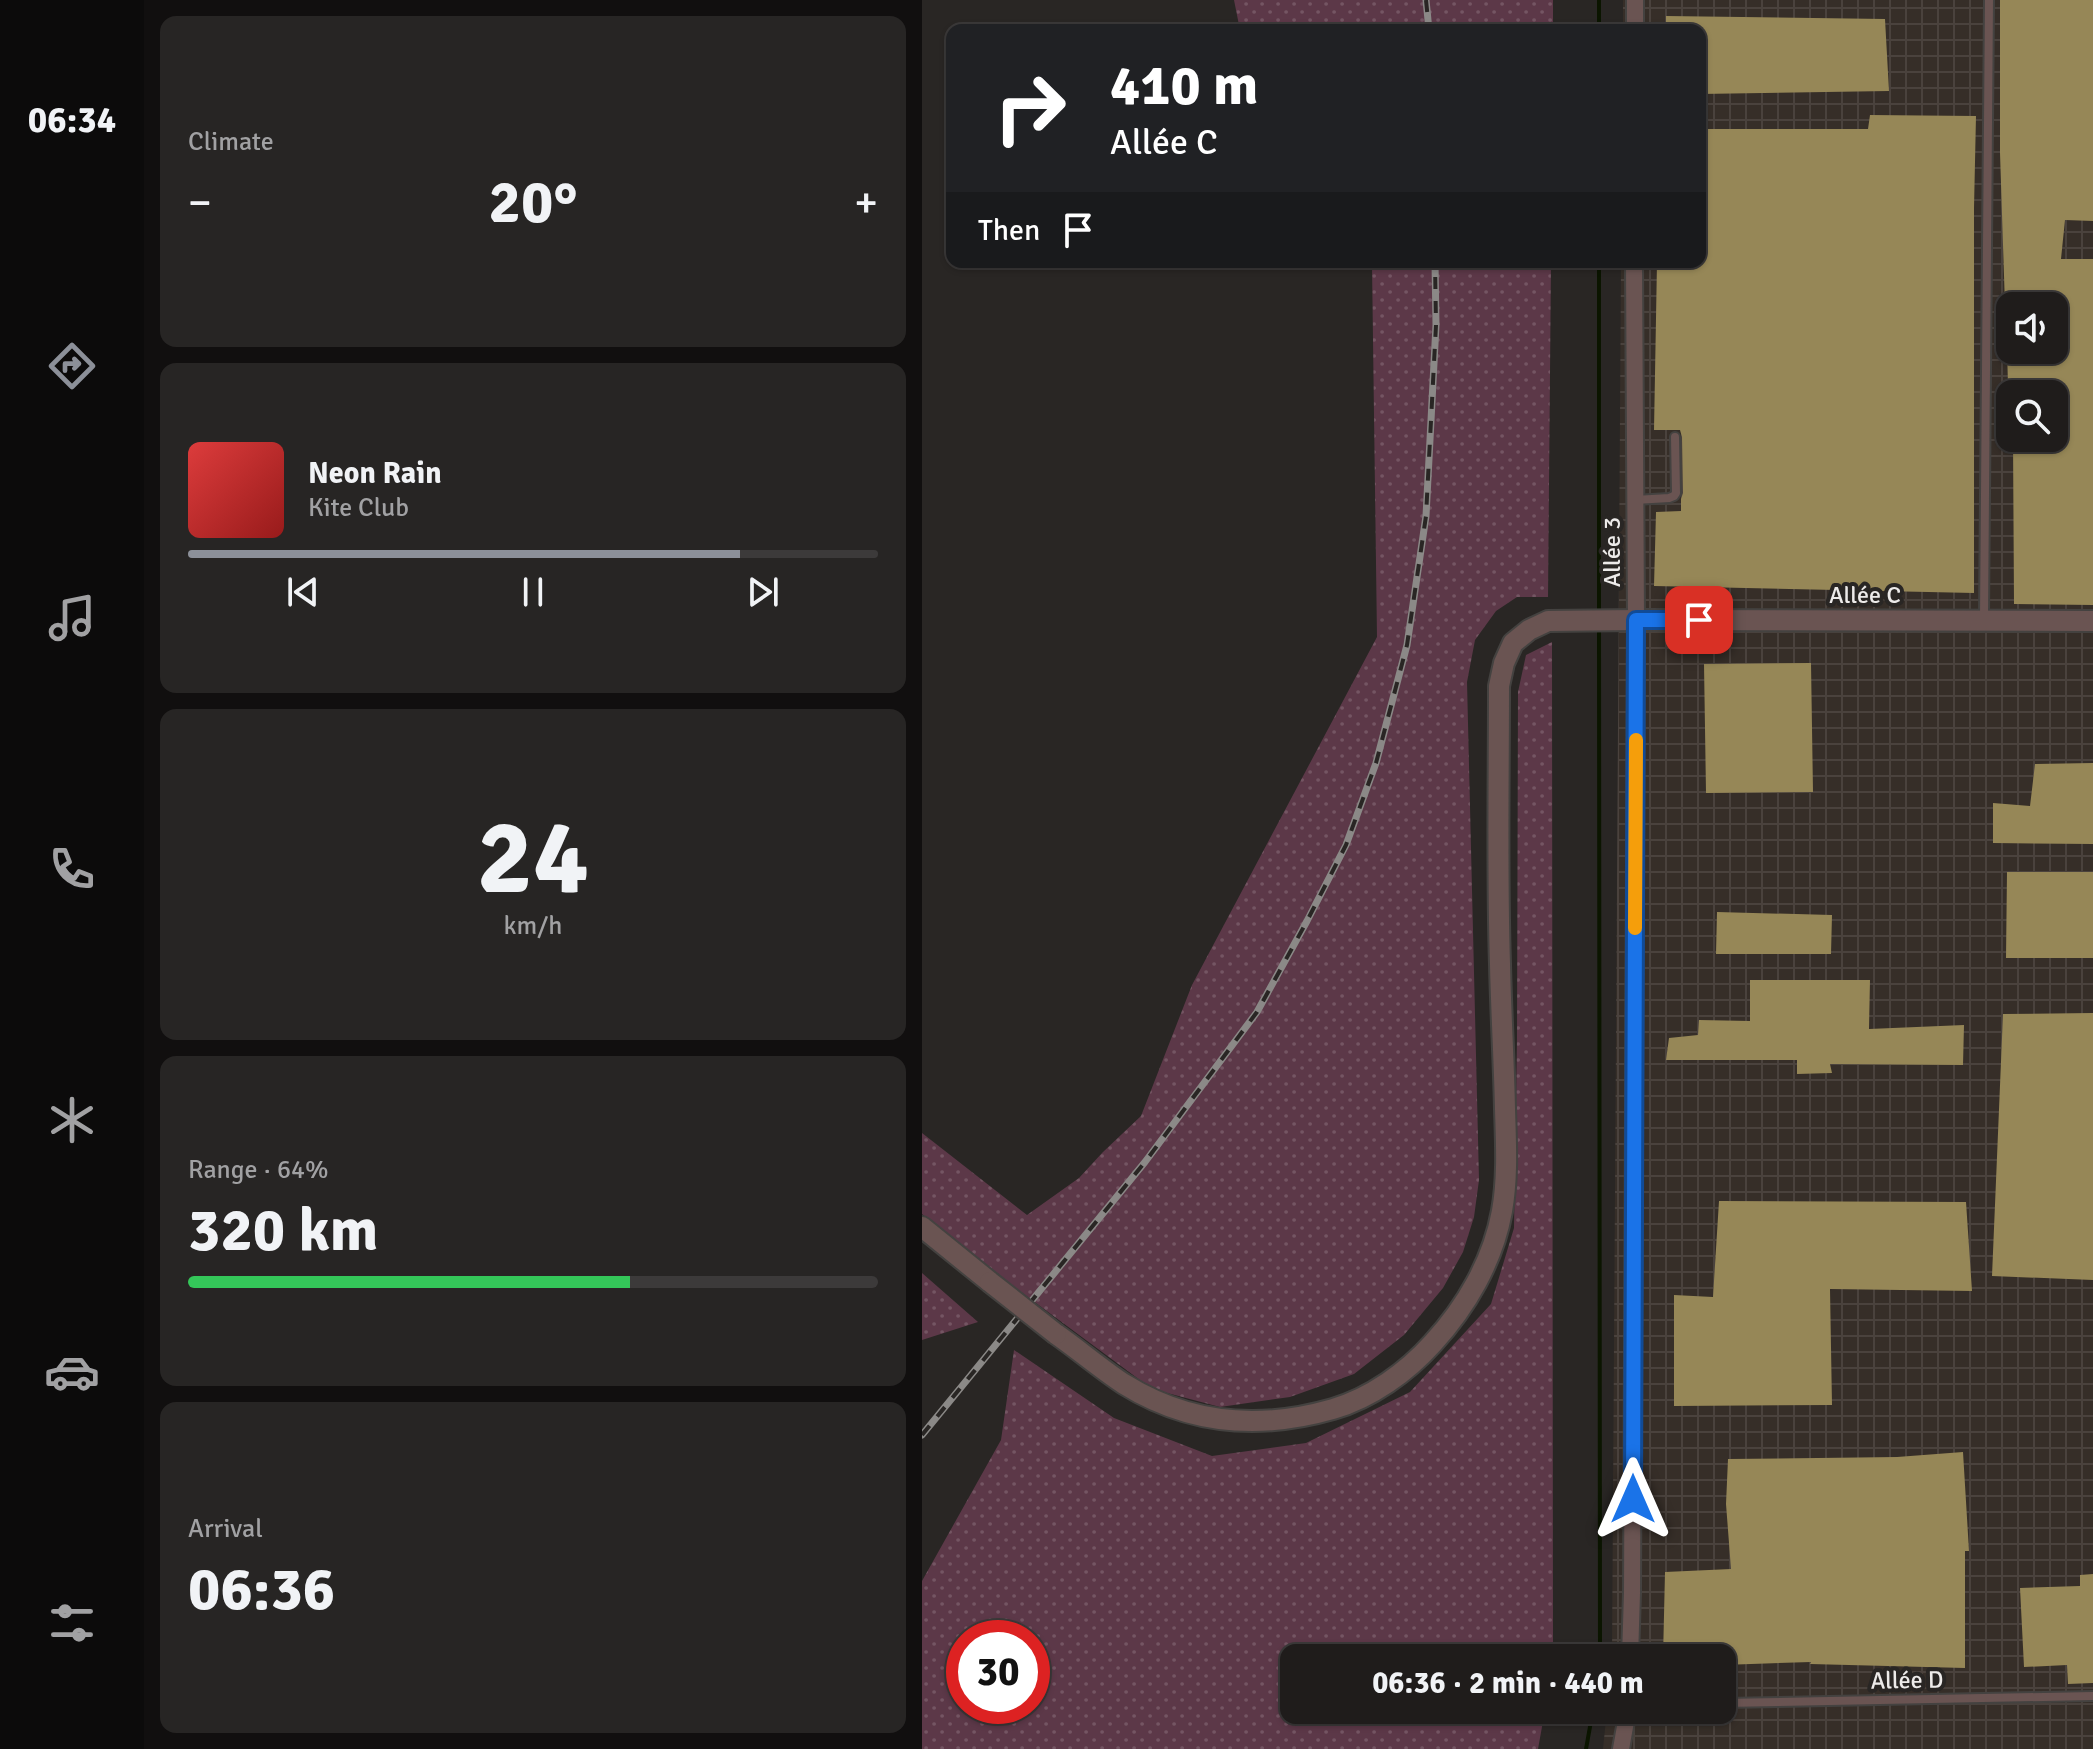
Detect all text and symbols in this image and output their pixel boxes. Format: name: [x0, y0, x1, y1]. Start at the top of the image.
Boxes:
text: 410 m: [1110, 51, 1258, 120]
icon: right: [978, 56, 1082, 160]
text: 06:34: [28, 98, 116, 143]
text: Allée C: [1110, 120, 1218, 165]
text: Climate: [188, 126, 274, 158]
text: 20°: [489, 166, 577, 240]
text: −: [188, 176, 212, 230]
text: +: [854, 176, 878, 230]
icon: arrive: [1056, 208, 1100, 252]
text: Then: [978, 212, 1040, 249]
map controls: [1996, 292, 2068, 452]
button: sound: [1996, 292, 2068, 364]
icon: directions: [44, 338, 100, 394]
button: search: [1996, 380, 2068, 452]
text: Neon Rain: [308, 455, 442, 492]
text: Kite Club: [308, 492, 409, 524]
street label: Allée 3: [1597, 517, 1627, 587]
icon: previous: [281, 570, 325, 614]
icon: pause: [511, 570, 555, 614]
icon: next: [741, 570, 785, 614]
street label: Allée C: [1829, 580, 1901, 610]
pin: [1665, 586, 1733, 654]
icon: music: [44, 590, 100, 646]
icon: arrive: [1677, 598, 1721, 642]
text: 24: [477, 794, 589, 922]
icon: phone: [44, 841, 100, 897]
text: km/h: [504, 910, 562, 942]
icon: climate: [44, 1092, 100, 1148]
text: Range · 64%: [188, 1154, 329, 1186]
text: 320 km: [188, 1194, 378, 1268]
icon: car: [44, 1344, 100, 1400]
position arrow: [1591, 1457, 1675, 1541]
text: Arrival: [188, 1513, 263, 1545]
text: 06:36: [188, 1553, 335, 1627]
icon: filters: [44, 1595, 100, 1651]
speed limit sign: 30: [946, 1620, 1050, 1724]
street label: Allée D: [1870, 1664, 1944, 1696]
text: 06:36 · 2 min · 440 m: [1372, 1665, 1644, 1702]

